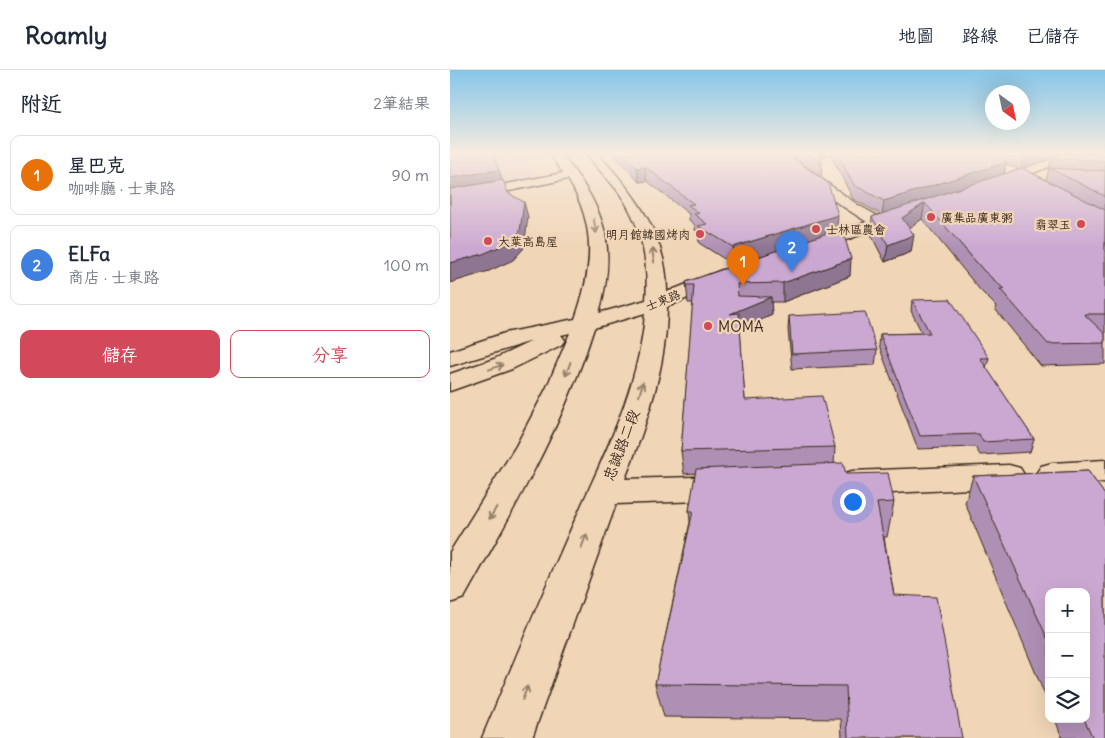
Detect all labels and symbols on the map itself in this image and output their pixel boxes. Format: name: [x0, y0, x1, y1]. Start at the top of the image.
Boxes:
north arrow: [985, 85, 1030, 130]
place label: 廣集品廣東粥: [941, 210, 1013, 225]
marker: 廣集品廣東粥: [925, 211, 937, 223]
place label: 翡翠玉: [1035, 217, 1071, 232]
one-way arrow: [591, 218, 601, 234]
marker: 翡翠玉: [1075, 218, 1087, 230]
place label: 士林區農會: [826, 222, 886, 237]
marker: 士林區農會: [810, 223, 822, 235]
place label: 明月館韓國烤肉: [606, 227, 690, 242]
marker: 明月館韓國烤肉: [694, 228, 706, 240]
pin: 2: [776, 231, 808, 272]
place label: 大葉高島屋: [498, 234, 558, 249]
marker: 大葉高島屋: [482, 235, 494, 247]
pin: 1: [727, 245, 759, 286]
one-way arrow: [647, 248, 657, 264]
street label: 士東路: [644, 287, 682, 313]
place label: MOMA: [718, 317, 764, 336]
marker: MOMA: [702, 320, 714, 332]
one-way arrow: [563, 361, 572, 376]
one-way arrow: [488, 362, 503, 371]
one-way arrow: [636, 381, 646, 397]
street label: 忠誠路二段: [599, 407, 643, 483]
your location: [840, 489, 866, 515]
one-way arrow: [488, 505, 498, 519]
one-way arrow: [580, 534, 589, 549]
one-way arrow: [521, 685, 530, 701]

